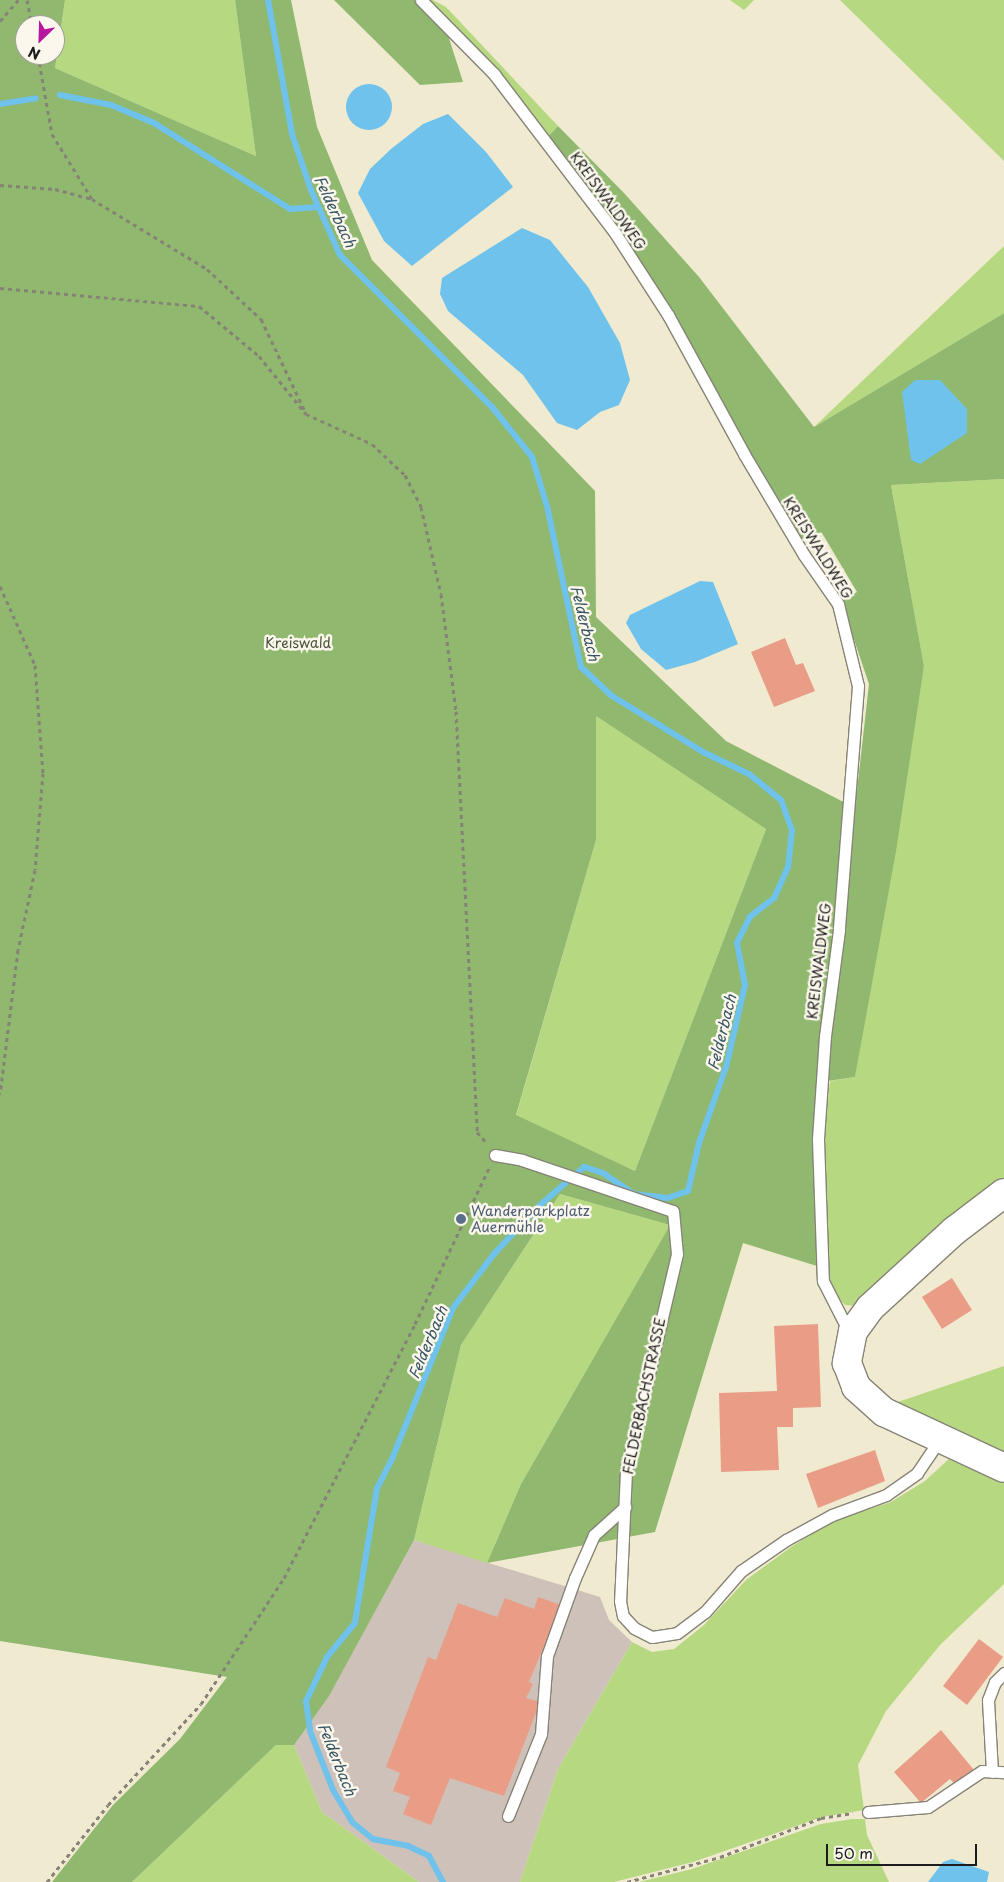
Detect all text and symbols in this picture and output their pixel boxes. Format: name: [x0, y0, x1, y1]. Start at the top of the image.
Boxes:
north arrow: [15, 15, 65, 65]
text: N: [25, 41, 43, 65]
street label: KREISWALDWEG: [567, 149, 649, 253]
water label: Felderbach: [312, 172, 360, 250]
street label: KREISWALDWEG: [780, 494, 856, 602]
water label: Felderbach: [568, 583, 604, 663]
park label: Kreiswald: [265, 635, 331, 651]
street label: KREISWALDWEG: [804, 902, 834, 1020]
water label: Felderbach: [703, 992, 739, 1072]
place label: Wanderparkplatz Auermühle: [471, 1203, 590, 1236]
marker: Wanderparkplatz Auermühle: [455, 1213, 467, 1225]
water label: Felderbach: [404, 1303, 450, 1381]
street label: FELDERBACHSTRASSE: [619, 1316, 669, 1476]
water label: Felderbach: [315, 1720, 361, 1798]
scale bar: [829, 1834, 980, 1866]
text: 50 m: [834, 1841, 873, 1864]

